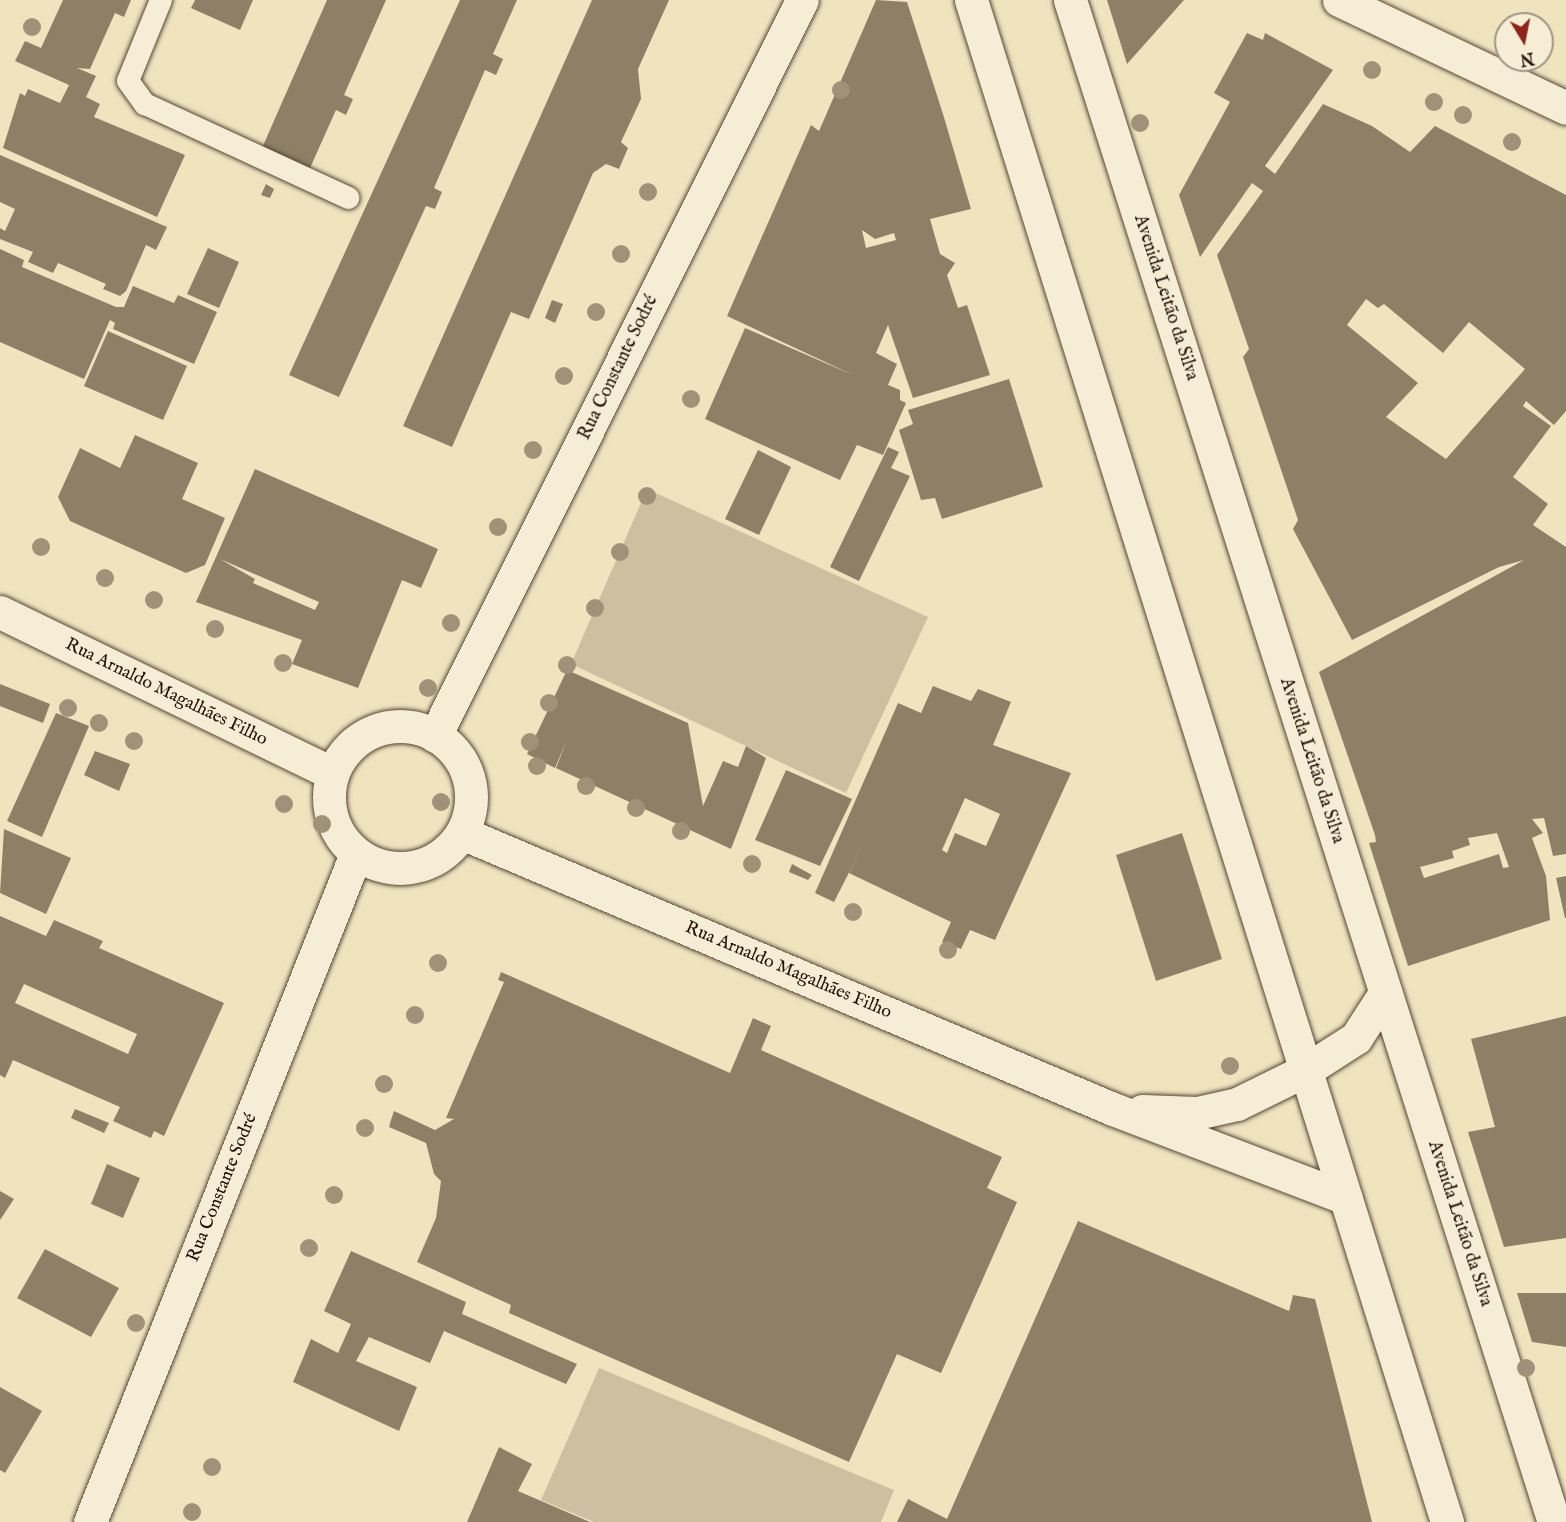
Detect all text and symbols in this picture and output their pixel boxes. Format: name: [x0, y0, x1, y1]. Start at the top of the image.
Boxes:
north arrow: [1494, 12, 1554, 72]
text: N: [1518, 47, 1535, 69]
street label: Avenida Leitão da Silva: [1128, 212, 1202, 384]
street label: Rua Constante Sodré: [575, 292, 663, 444]
street label: Rua Arnaldo Magalhães Filho: [61, 635, 271, 751]
street label: Avenida Leitão da Silva: [1274, 675, 1348, 847]
street label: Rua Arnaldo Magalhães Filho: [681, 918, 895, 1024]
street label: Rua Constante Sodré: [183, 1111, 263, 1265]
street label: Avenida Leitão da Silva: [1422, 1138, 1496, 1310]

